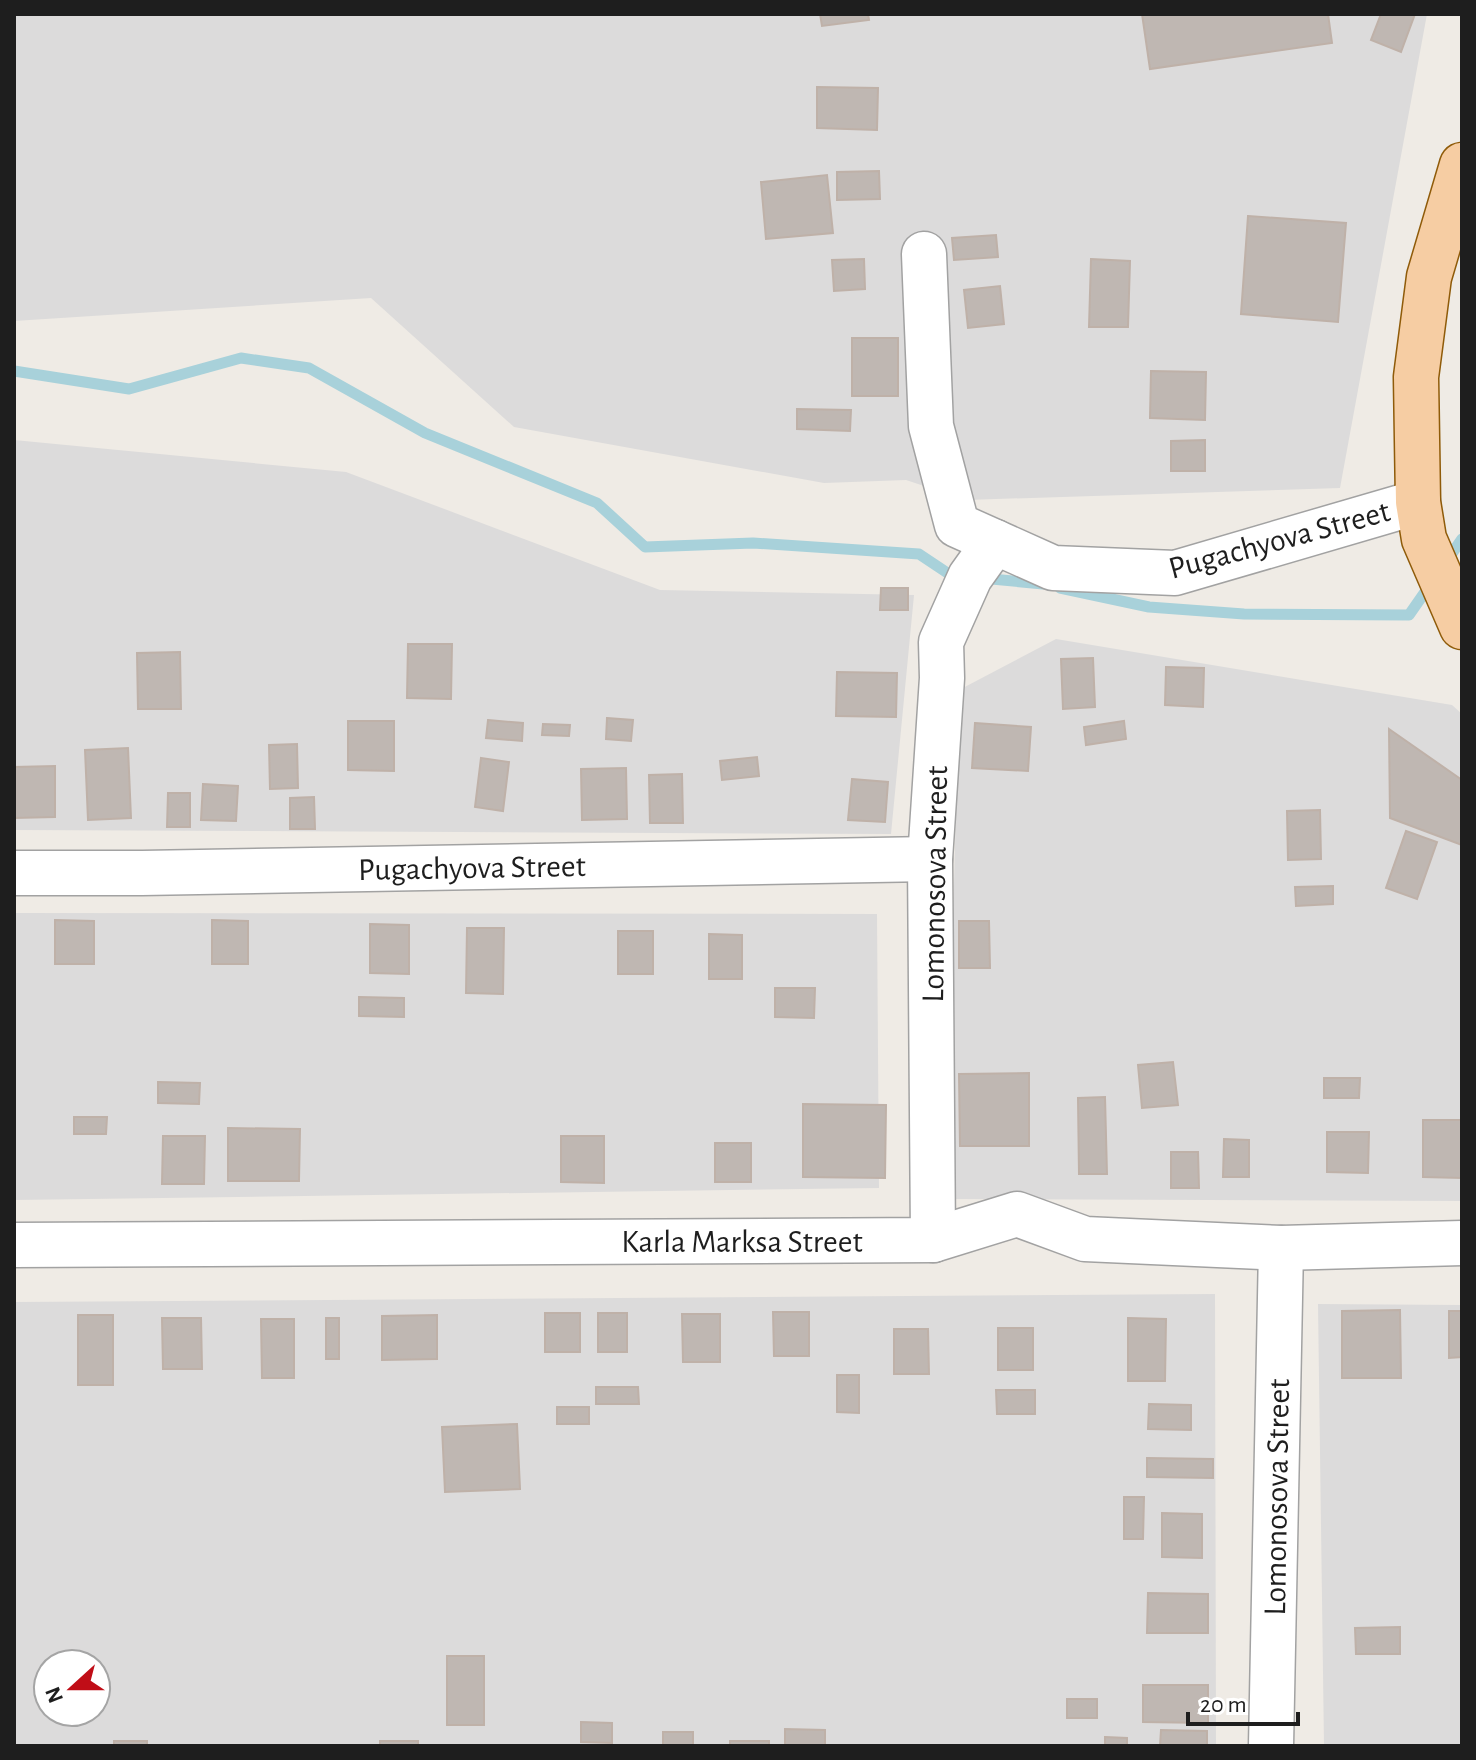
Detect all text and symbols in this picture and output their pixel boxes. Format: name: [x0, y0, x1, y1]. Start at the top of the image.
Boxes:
street label: Pugachyova Street: [1165, 495, 1393, 585]
street label: Lomonosova Street: [917, 765, 953, 1003]
street label: Pugachyova Street: [358, 850, 586, 886]
street label: Karla Marksa Street: [621, 1226, 863, 1258]
street label: Lomonosova Street: [1259, 1378, 1295, 1616]
north arrow: [32, 1648, 112, 1728]
scale bar: [1188, 1676, 1298, 1726]
text: N: [41, 1684, 67, 1706]
text: 20 m: [1200, 1693, 1247, 1717]

